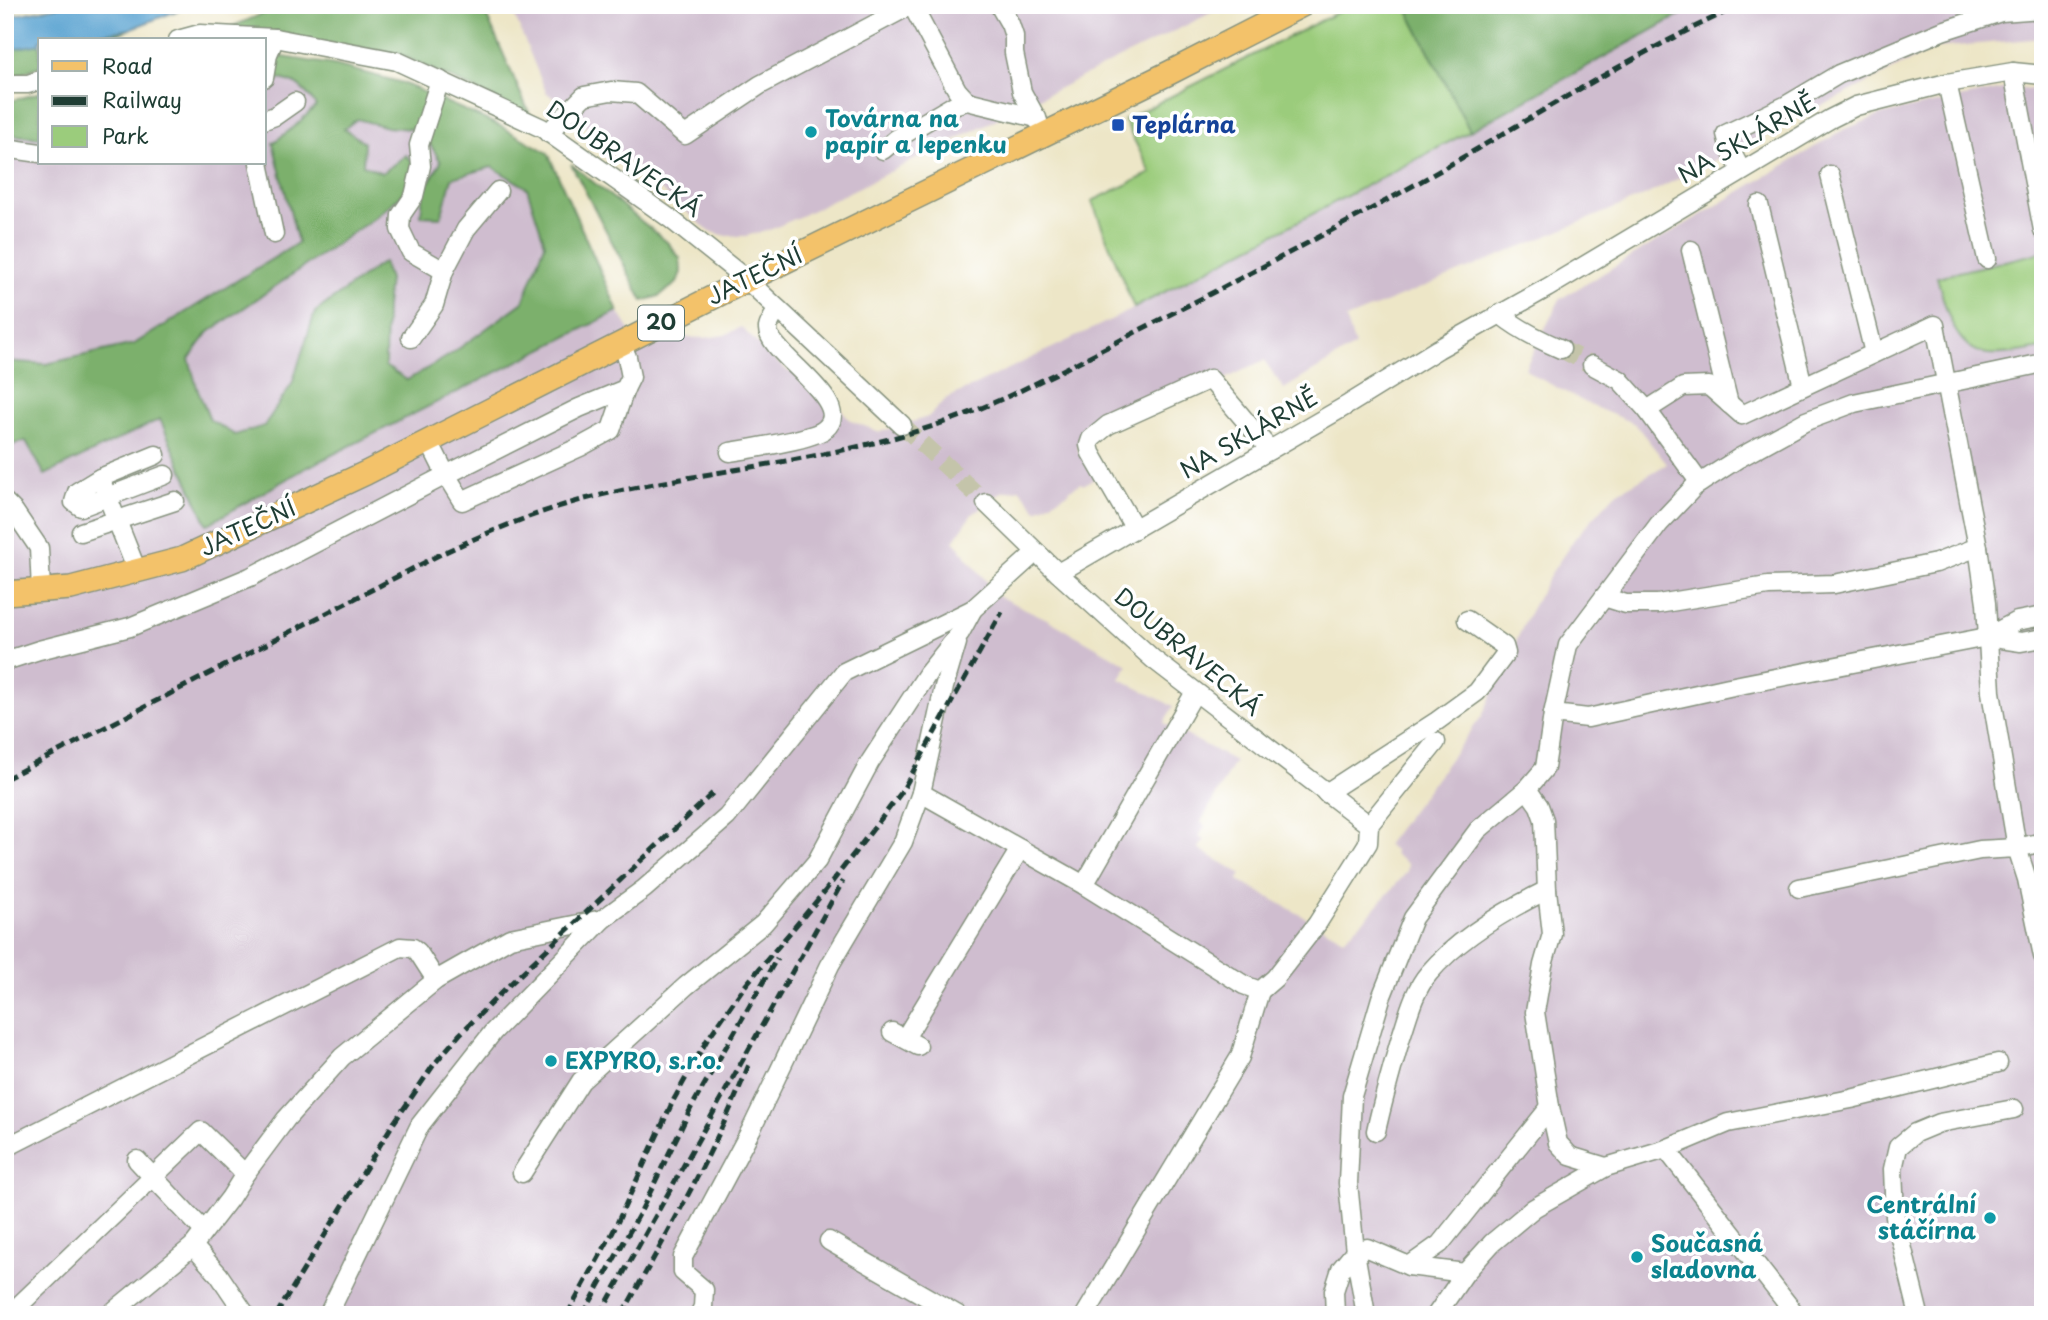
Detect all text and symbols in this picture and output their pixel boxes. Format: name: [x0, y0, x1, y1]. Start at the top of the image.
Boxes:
legend: [38, 38, 266, 164]
text: Road: [102, 49, 153, 81]
text: Railway: [102, 83, 182, 115]
street label: NA SKLÁRNĚ: [1671, 84, 1822, 191]
street label: DOUBRAVECKÁ: [540, 91, 710, 225]
place label: Továrna na papír a lepenku: [825, 100, 1007, 161]
place label: Teplárna: [1132, 106, 1236, 141]
marker: Teplárna: [1110, 117, 1126, 133]
text: Park: [102, 119, 149, 151]
marker: Továrna na papír a lepenku: [803, 124, 819, 140]
street label: JATEČNÍ: [701, 236, 808, 313]
road number: 20: [638, 306, 684, 340]
street label: NA SKLÁRNĚ: [1173, 379, 1324, 486]
street label: JATEČNÍ: [193, 489, 302, 564]
street label: DOUBRAVECKÁ: [1107, 578, 1271, 723]
place label: EXPYRO, s.r.o.: [565, 1042, 722, 1077]
marker: EXPYRO, s.r.o.: [543, 1053, 559, 1069]
place label: Centrální stáčírna: [1866, 1186, 1977, 1247]
marker: Centrální stáčírna: [1982, 1210, 1998, 1226]
place label: Současná sladovna: [1651, 1225, 1763, 1286]
marker: Současná sladovna: [1629, 1249, 1645, 1265]

